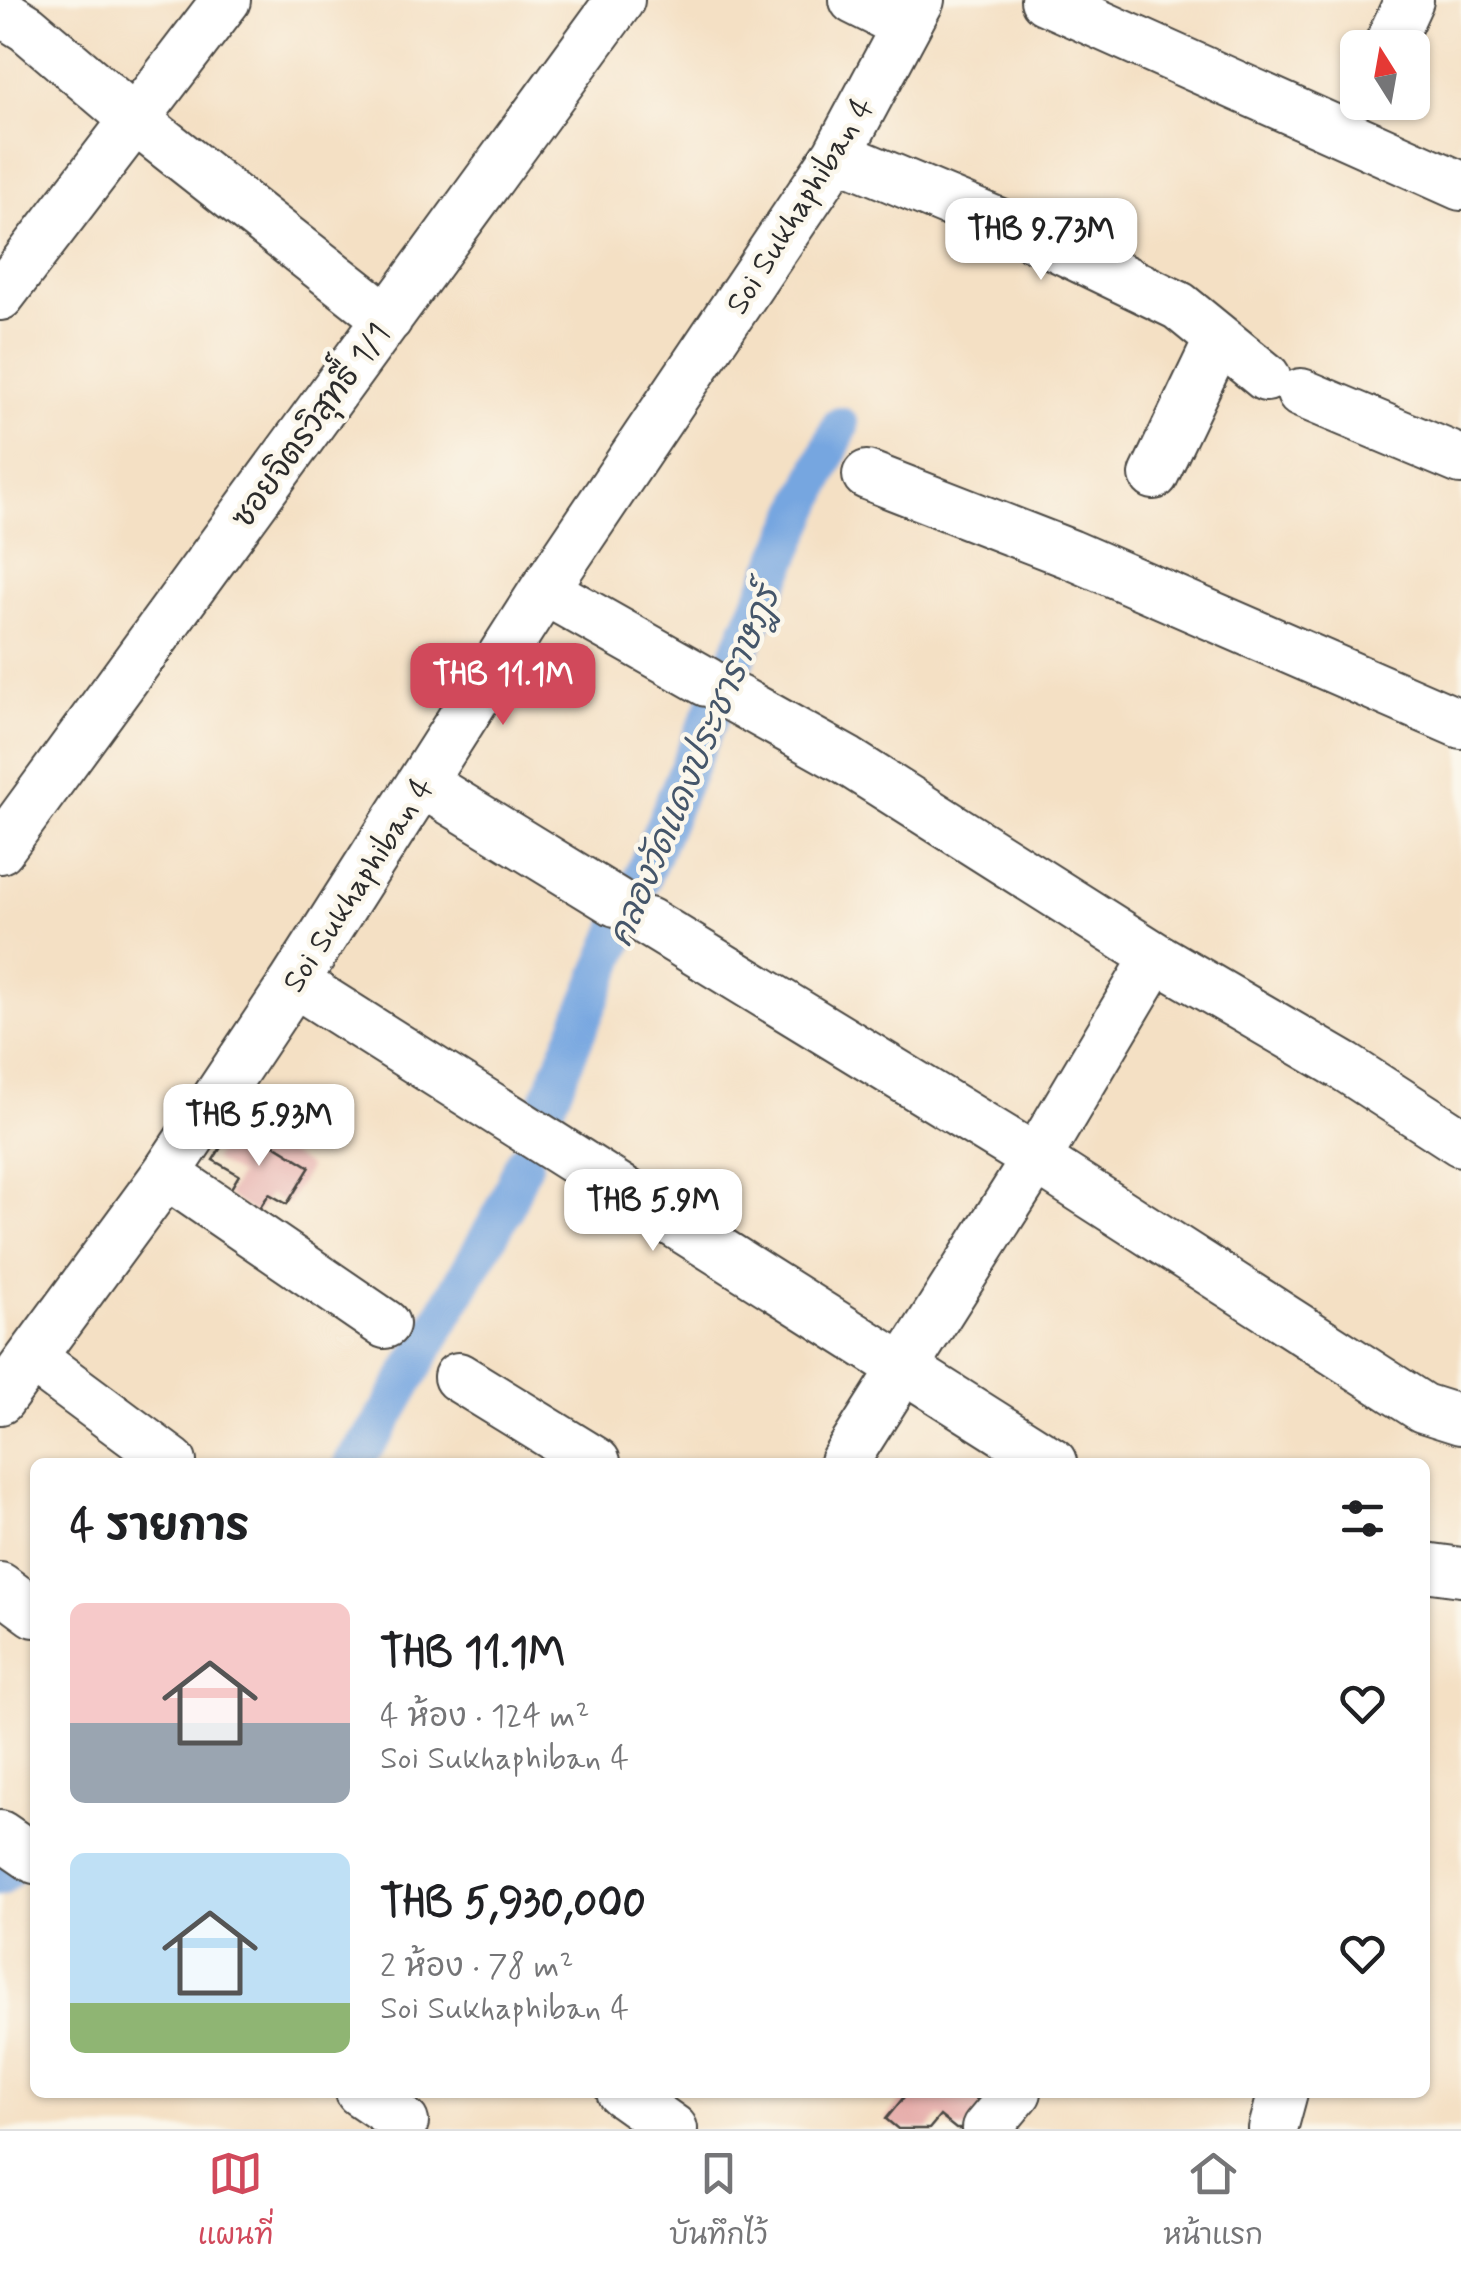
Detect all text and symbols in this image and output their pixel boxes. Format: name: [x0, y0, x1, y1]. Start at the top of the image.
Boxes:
north arrow: [1340, 30, 1430, 120]
map controls: [1340, 30, 1430, 120]
street label: Soi Sukhaphiban 4: [717, 89, 885, 323]
pin: THB 9.73M: [927, 198, 1155, 283]
text: THB 9.73M: [967, 209, 1115, 251]
street label: ซอยจิตรวิสุทธื์ 1/1: [214, 309, 401, 538]
water label: คลองวัดแดงประชาราษฎร์: [597, 572, 795, 953]
pin: THB 11.1M: [389, 643, 617, 728]
text: THB 11.1M: [432, 654, 574, 696]
street label: Soi Sukhaphiban 4: [273, 769, 444, 1001]
pin: THB 5.93M: [145, 1084, 373, 1169]
text: THB 5.93M: [185, 1095, 333, 1137]
pin: THB 5.9M: [550, 1169, 756, 1254]
text: THB 5.9M: [586, 1180, 720, 1222]
icon: filters: [1335, 1491, 1390, 1546]
text: 4 รายการ: [70, 1500, 249, 1555]
text: THB 11.1M: [380, 1627, 565, 1682]
icon: home: [150, 1643, 270, 1763]
icon: heart: [1335, 1676, 1390, 1731]
text: 4 ห้อง · 124 m²: [380, 1696, 589, 1738]
text: Soi Sukhaphiban 4: [380, 1738, 629, 1780]
text: THB 5,930,000: [380, 1877, 646, 1932]
icon: home: [150, 1893, 270, 2013]
icon: heart: [1335, 1926, 1390, 1981]
text: 2 ห้อง · 78 m²: [380, 1946, 573, 1988]
text: Soi Sukhaphiban 4: [380, 1988, 629, 2030]
tab: แผนที่: [198, 2146, 273, 2255]
tab: บันทึกไว้: [669, 2146, 768, 2255]
tab: หน้าแรก: [1163, 2146, 1263, 2255]

